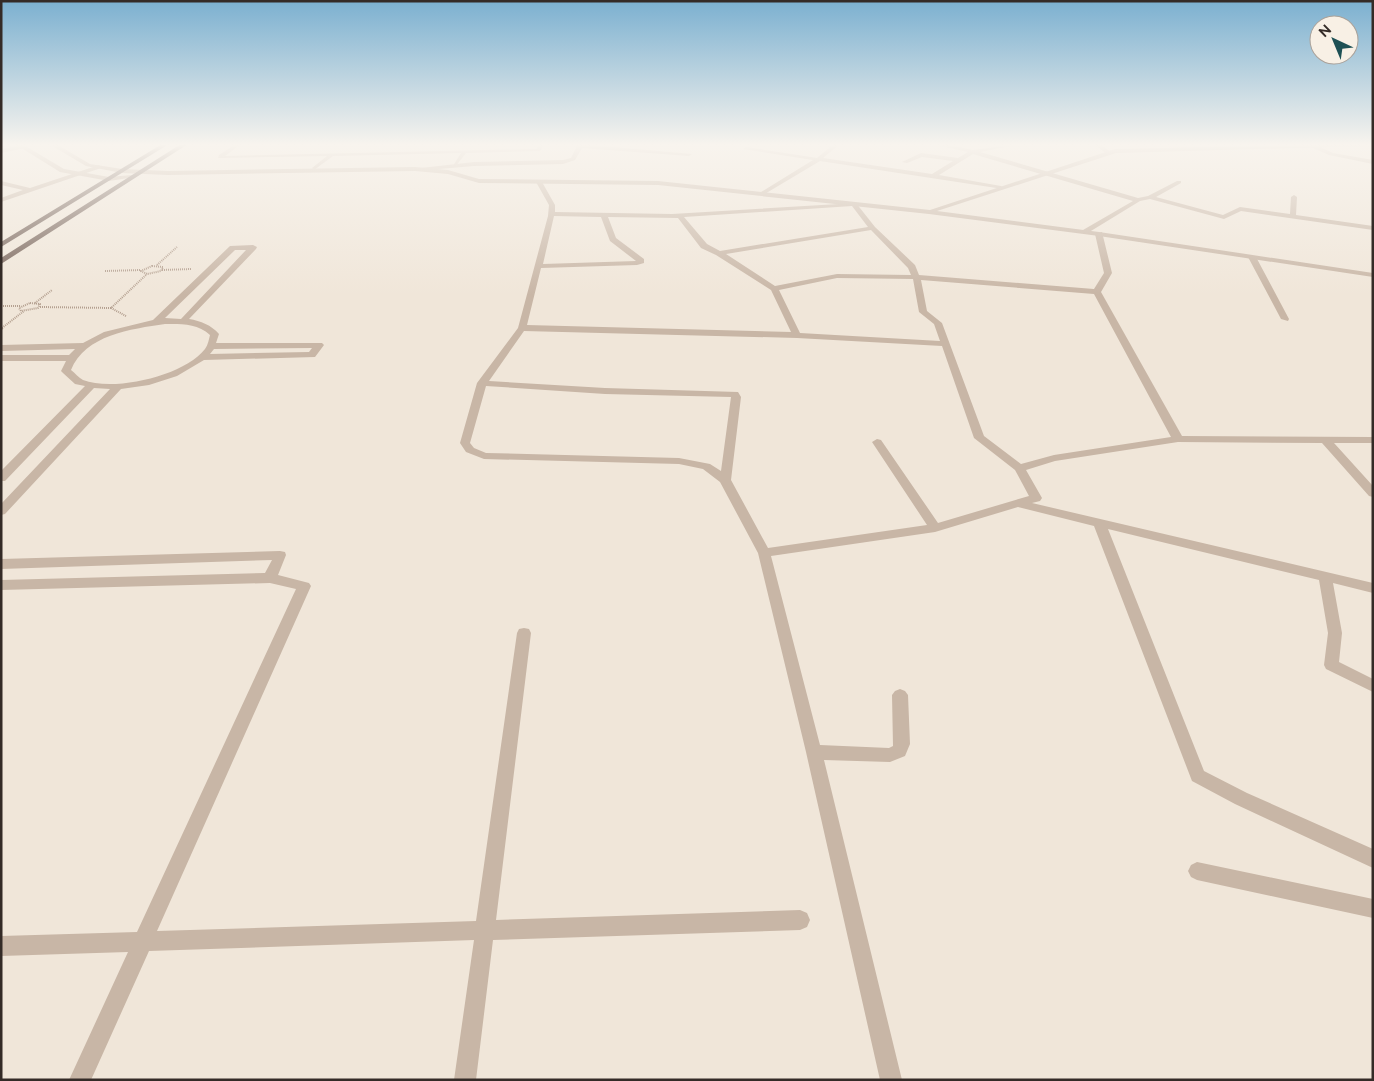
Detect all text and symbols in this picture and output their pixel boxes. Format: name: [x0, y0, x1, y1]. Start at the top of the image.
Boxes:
north arrow: [1309, 15, 1359, 65]
text: N: [1316, 21, 1334, 40]

